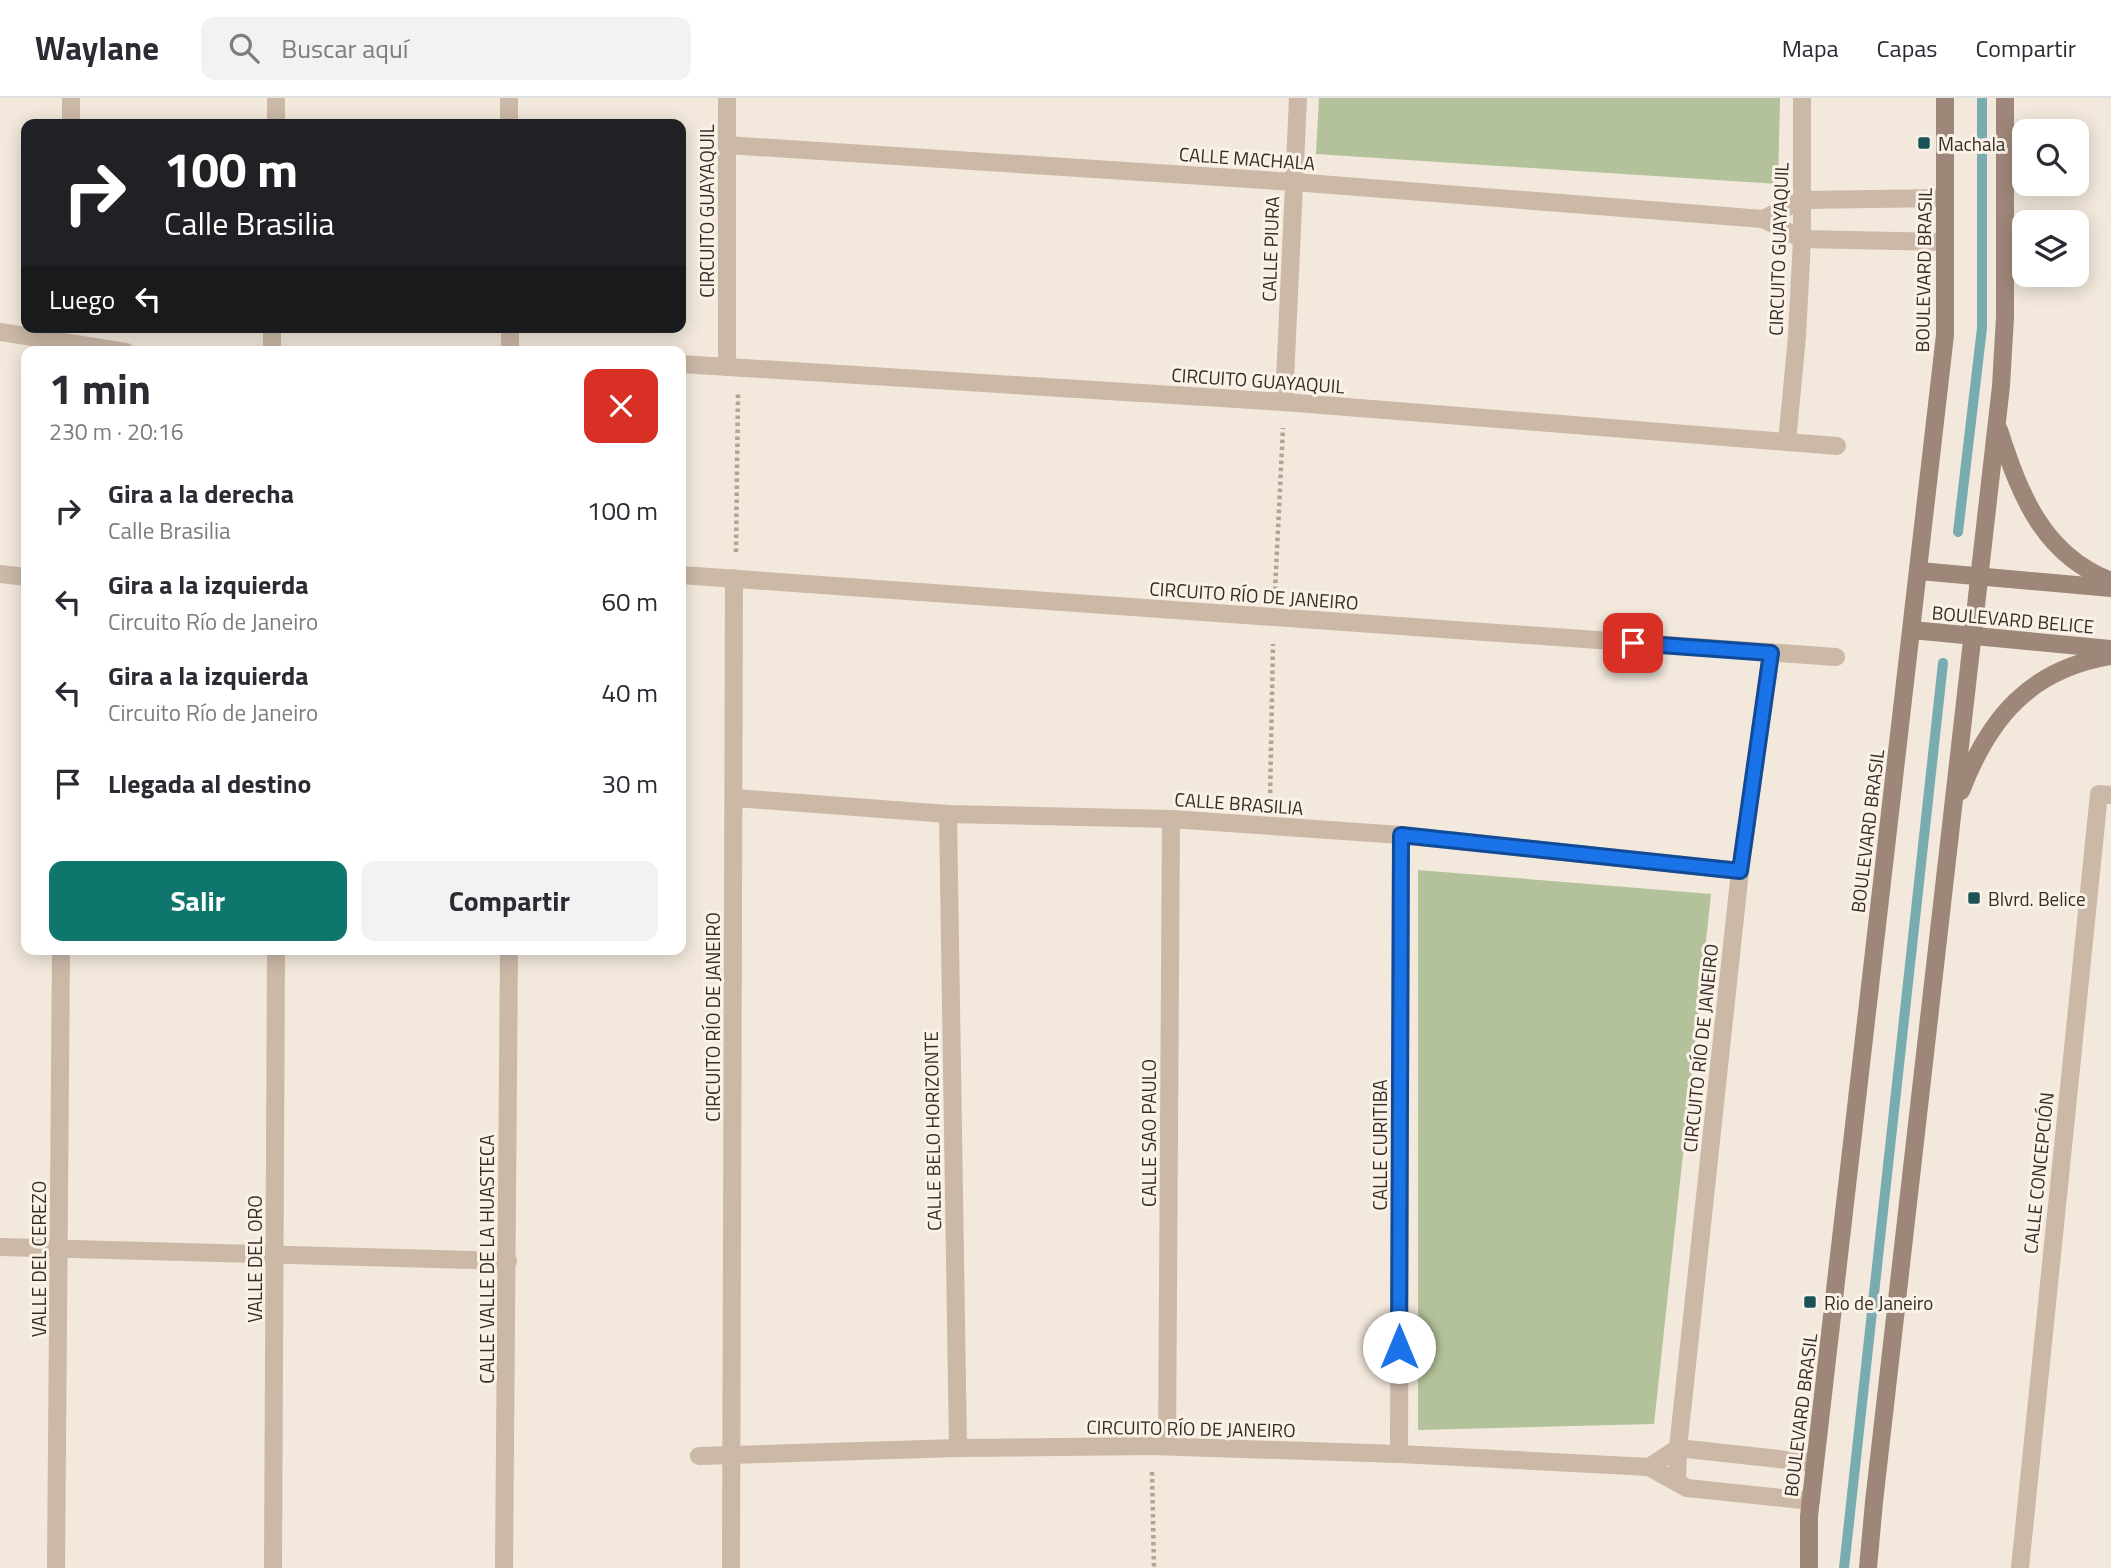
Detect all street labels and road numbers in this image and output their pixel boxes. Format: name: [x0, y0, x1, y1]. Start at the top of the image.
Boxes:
street label: CIRCUITO GUAYAQUIL: [692, 124, 721, 298]
street label: CALLE MACHALA: [1178, 139, 1316, 177]
street label: CIRCUITO GUAYAQUIL: [1760, 162, 1796, 336]
street label: BOULEVARD BRASIL: [1907, 187, 1939, 353]
street label: CALLE PIURA: [1254, 196, 1286, 302]
street label: CIRCUITO GUAYAQUIL: [1170, 359, 1346, 401]
street label: CIRCUITO RÍO DE JANEIRO: [1149, 573, 1359, 617]
street label: BOULEVARD BELICE: [1931, 597, 2095, 641]
street label: BOULEVARD BRASIL: [1843, 748, 1891, 914]
street label: CALLE BRASILIA: [1174, 784, 1304, 822]
street label: CIRCUITO RÍO DE JANEIRO: [698, 912, 727, 1122]
street label: CIRCUITO RÍO DE JANEIRO: [1675, 942, 1725, 1154]
street label: CALLE BELO HORIZONTE: [916, 1031, 948, 1231]
street label: CALLE SAO PAULO: [1134, 1059, 1163, 1207]
street label: CALLE CURITIBA: [1365, 1079, 1394, 1211]
street label: CALLE CONCEPCIÓN: [2015, 1091, 2061, 1255]
street label: CALLE VALLE DE LA HUASTECA: [472, 1134, 501, 1384]
street label: VALLE DEL CEREZO: [24, 1181, 53, 1337]
street label: VALLE DEL ORO: [240, 1195, 269, 1323]
street label: BOULEVARD BRASIL: [1776, 1332, 1824, 1498]
street label: CIRCUITO RÍO DE JANEIRO: [1086, 1412, 1296, 1444]

